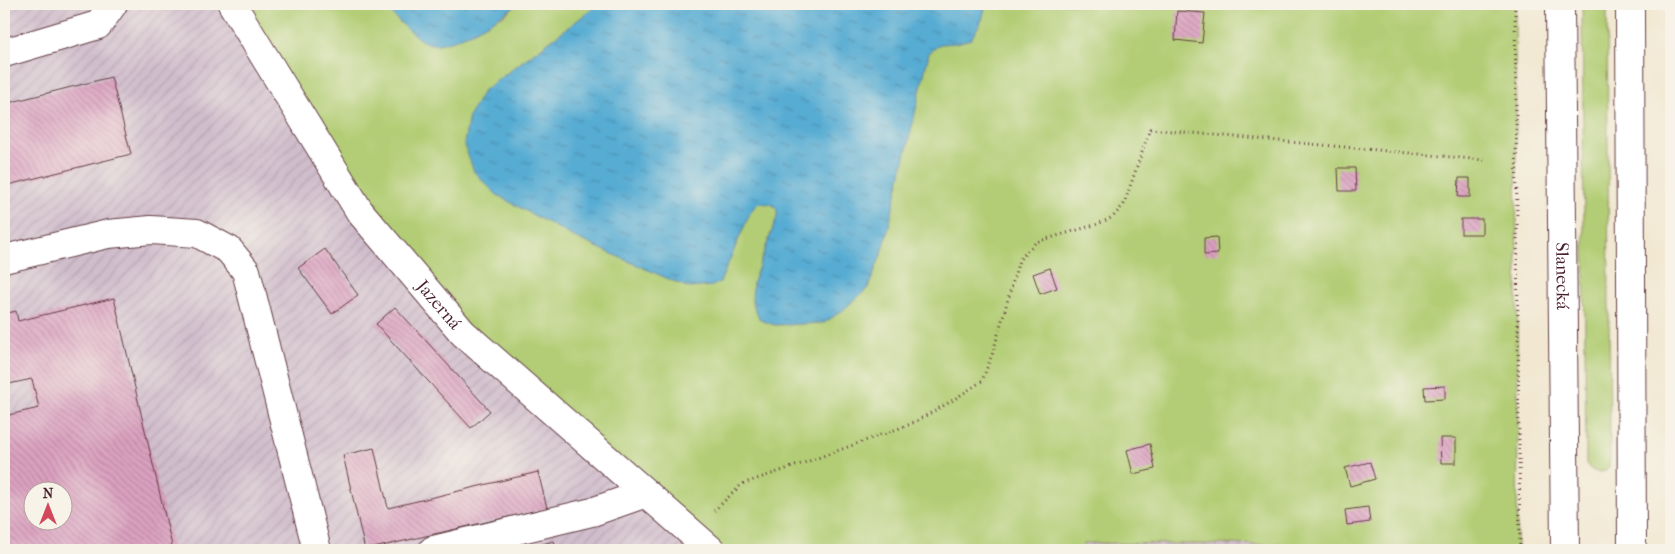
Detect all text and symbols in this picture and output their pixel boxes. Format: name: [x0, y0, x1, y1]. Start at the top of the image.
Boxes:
street label: Slanecká: [1552, 242, 1573, 310]
street label: Jazerná: [411, 274, 466, 334]
north arrow: [22, 482, 72, 532]
text: N: [43, 485, 54, 502]

